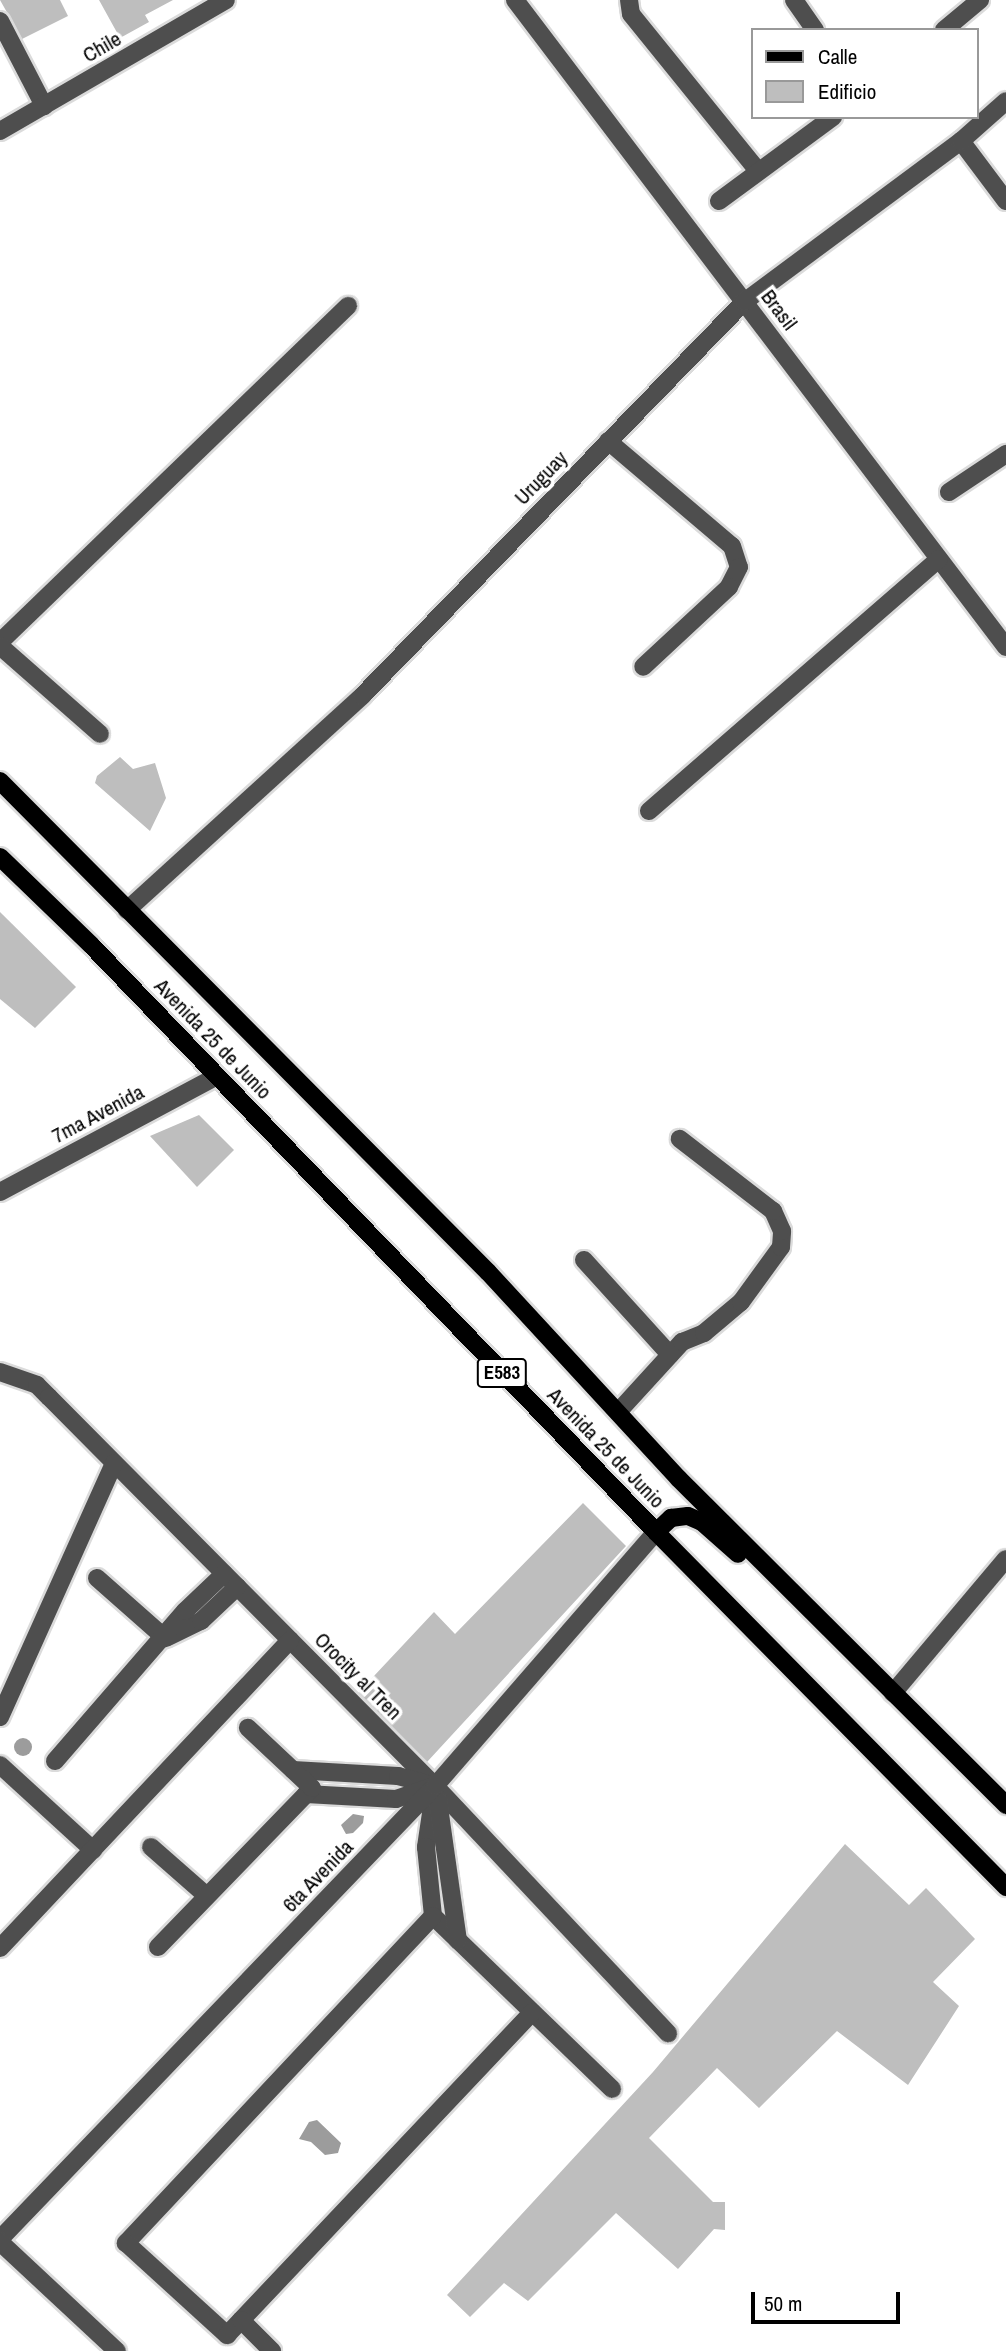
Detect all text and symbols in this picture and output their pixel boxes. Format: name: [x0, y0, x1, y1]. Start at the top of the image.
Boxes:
street label: Chile: [78, 26, 126, 68]
legend: [750, 28, 978, 119]
text: Calle: [818, 42, 857, 71]
text: Edificio: [818, 77, 876, 106]
street label: Brasil: [756, 285, 802, 335]
street label: Uruguay: [509, 446, 573, 510]
street label: Avenida 25 de Junio: [149, 974, 277, 1104]
street label: 7ma Avenida: [47, 1079, 149, 1149]
road number: E583: [476, 1358, 528, 1388]
street label: Avenida 25 de Junio: [542, 1383, 670, 1513]
street label: Orocity al Tren: [309, 1627, 407, 1725]
street label: 6ta Avenida: [277, 1834, 359, 1918]
scale bar: [754, 2278, 903, 2322]
text: 50 m: [764, 2289, 802, 2318]

